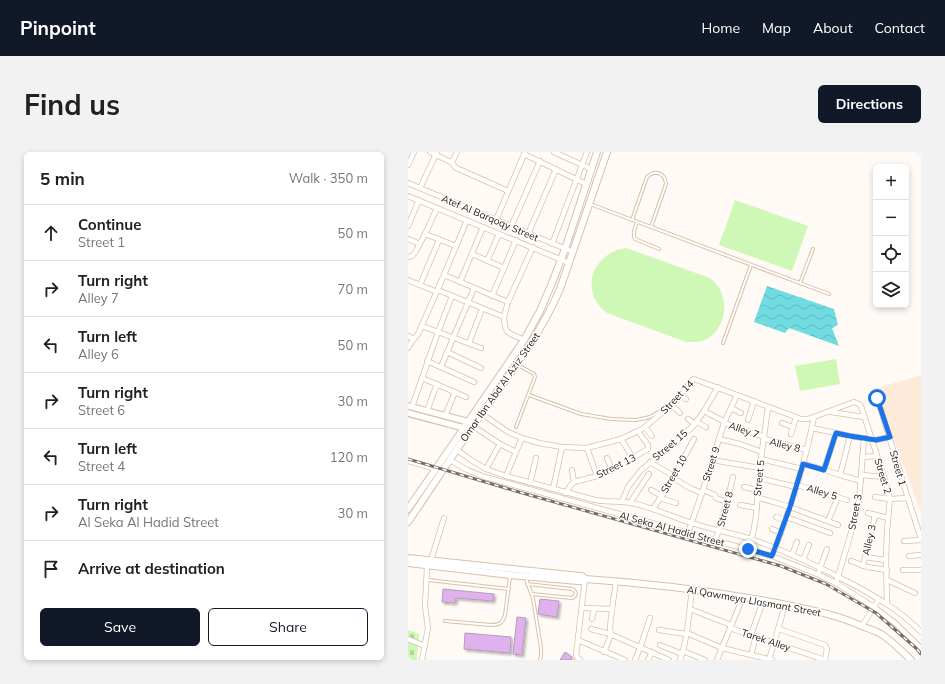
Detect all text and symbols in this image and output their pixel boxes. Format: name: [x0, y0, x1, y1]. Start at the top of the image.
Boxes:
text: Pinpoint: [20, 16, 96, 40]
text: Home: [701, 19, 740, 37]
text: Map: [762, 19, 791, 37]
text: About: [813, 19, 853, 37]
text: Contact: [875, 19, 925, 37]
button: Directions: [818, 85, 921, 123]
text: Find us: [24, 87, 120, 122]
map controls: [873, 164, 909, 308]
button: +: [873, 164, 909, 200]
text: 5 min: [40, 168, 85, 189]
text: Walk · 350 m: [289, 170, 368, 186]
street label: Atef Al Barqoqy Street: [440, 192, 541, 245]
button: −: [873, 200, 909, 236]
text: Continue: [78, 215, 141, 234]
icon: ahead: [40, 222, 62, 244]
text: 50 m: [338, 225, 368, 241]
text: Street 1: [78, 234, 125, 250]
button: locate: [873, 236, 909, 272]
text: Turn right: [78, 271, 148, 290]
button: layers: [873, 272, 909, 308]
icon: right: [40, 278, 62, 300]
text: 70 m: [338, 281, 368, 297]
text: Alley 7: [78, 290, 119, 306]
text: Turn left: [78, 327, 137, 346]
street label: Omar Ibn Abd Al Aziz Street: [457, 329, 543, 444]
icon: left: [40, 334, 62, 356]
text: 50 m: [338, 337, 368, 353]
text: Alley 6: [78, 346, 119, 362]
street label: Street 14: [658, 377, 696, 417]
text: Turn right: [78, 383, 148, 402]
route start: [868, 389, 886, 407]
icon: right: [40, 390, 62, 412]
text: 30 m: [338, 393, 368, 409]
text: Street 6: [78, 402, 125, 418]
street label: Alley 7: [727, 419, 761, 441]
street label: Street 15: [650, 426, 690, 464]
street label: Alley 8: [768, 435, 802, 455]
text: Turn left: [78, 439, 137, 458]
street label: Street 9: [699, 445, 723, 483]
icon: left: [40, 446, 62, 468]
text: 120 m: [330, 449, 368, 465]
street label: Street 1: [887, 449, 909, 487]
street label: Street 13: [594, 451, 638, 481]
street label: Street 10: [658, 452, 690, 496]
street label: Street 2: [871, 457, 895, 495]
text: Street 4: [78, 458, 125, 474]
street label: Street 5: [751, 459, 767, 497]
street label: Alley 5: [805, 481, 839, 503]
street label: Street 8: [714, 490, 736, 528]
street label: Street 3: [845, 493, 865, 531]
text: Turn right: [78, 495, 148, 514]
icon: right: [40, 502, 62, 524]
text: 30 m: [338, 505, 368, 521]
street label: Al Seka Al Hadid Street: [618, 509, 726, 549]
text: Al Seka Al Hadid Street: [78, 514, 219, 530]
street label: Alley 3: [859, 523, 879, 557]
route end: [739, 540, 757, 558]
icon: arrive: [40, 558, 62, 580]
text: Arrive at destination: [78, 559, 225, 578]
street label: Al Qawmeya Llasmant Street: [686, 583, 823, 619]
button: Save: [40, 608, 200, 646]
button: Share: [208, 608, 368, 646]
street label: Tarek Alley: [740, 626, 793, 654]

